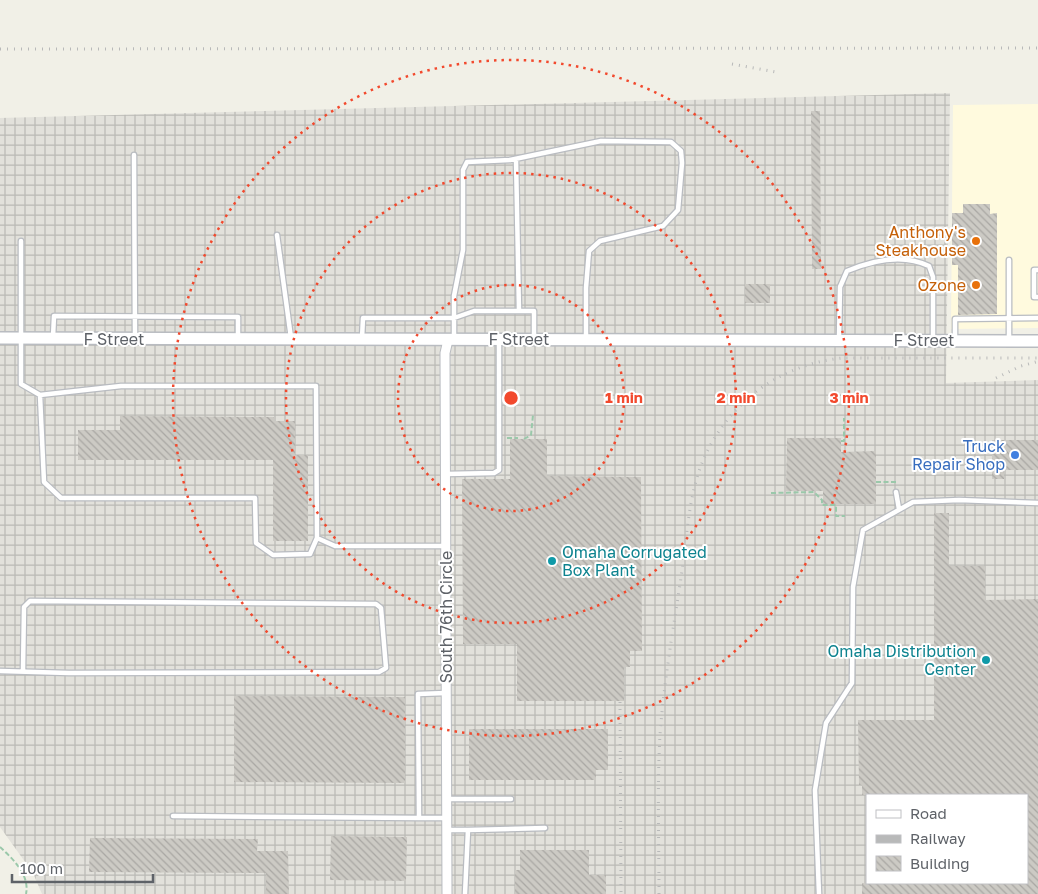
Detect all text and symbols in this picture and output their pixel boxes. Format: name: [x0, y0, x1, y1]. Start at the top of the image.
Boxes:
place label: Anthony's Steakhouse: [875, 222, 966, 260]
marker: Anthony's Steakhouse: [970, 235, 982, 247]
place label: Ozone: [917, 275, 966, 295]
marker: Ozone: [970, 279, 982, 291]
street label: F Street: [84, 329, 144, 349]
street label: F Street: [489, 329, 549, 349]
street label: F Street: [894, 330, 954, 350]
text: 1 min: [605, 388, 643, 406]
text: 2 min: [716, 388, 756, 406]
text: 3 min: [829, 388, 869, 406]
centre of rings: [502, 389, 520, 407]
place label: Truck Repair Shop: [912, 436, 1005, 474]
marker: Truck Repair Shop: [1009, 449, 1021, 461]
place label: Omaha Corrugated Box Plant: [562, 542, 707, 580]
street label: South 76th Circle: [436, 551, 456, 683]
marker: Omaha Corrugated Box Plant: [546, 555, 558, 567]
place label: Omaha Distribution Center: [828, 641, 976, 679]
marker: Omaha Distribution Center: [980, 654, 992, 666]
legend: [866, 794, 1028, 884]
text: Road: [910, 804, 947, 822]
text: Railway: [910, 829, 966, 847]
scale bar: [12, 852, 154, 884]
text: Building: [910, 854, 970, 872]
text: 100 m: [20, 859, 63, 877]

